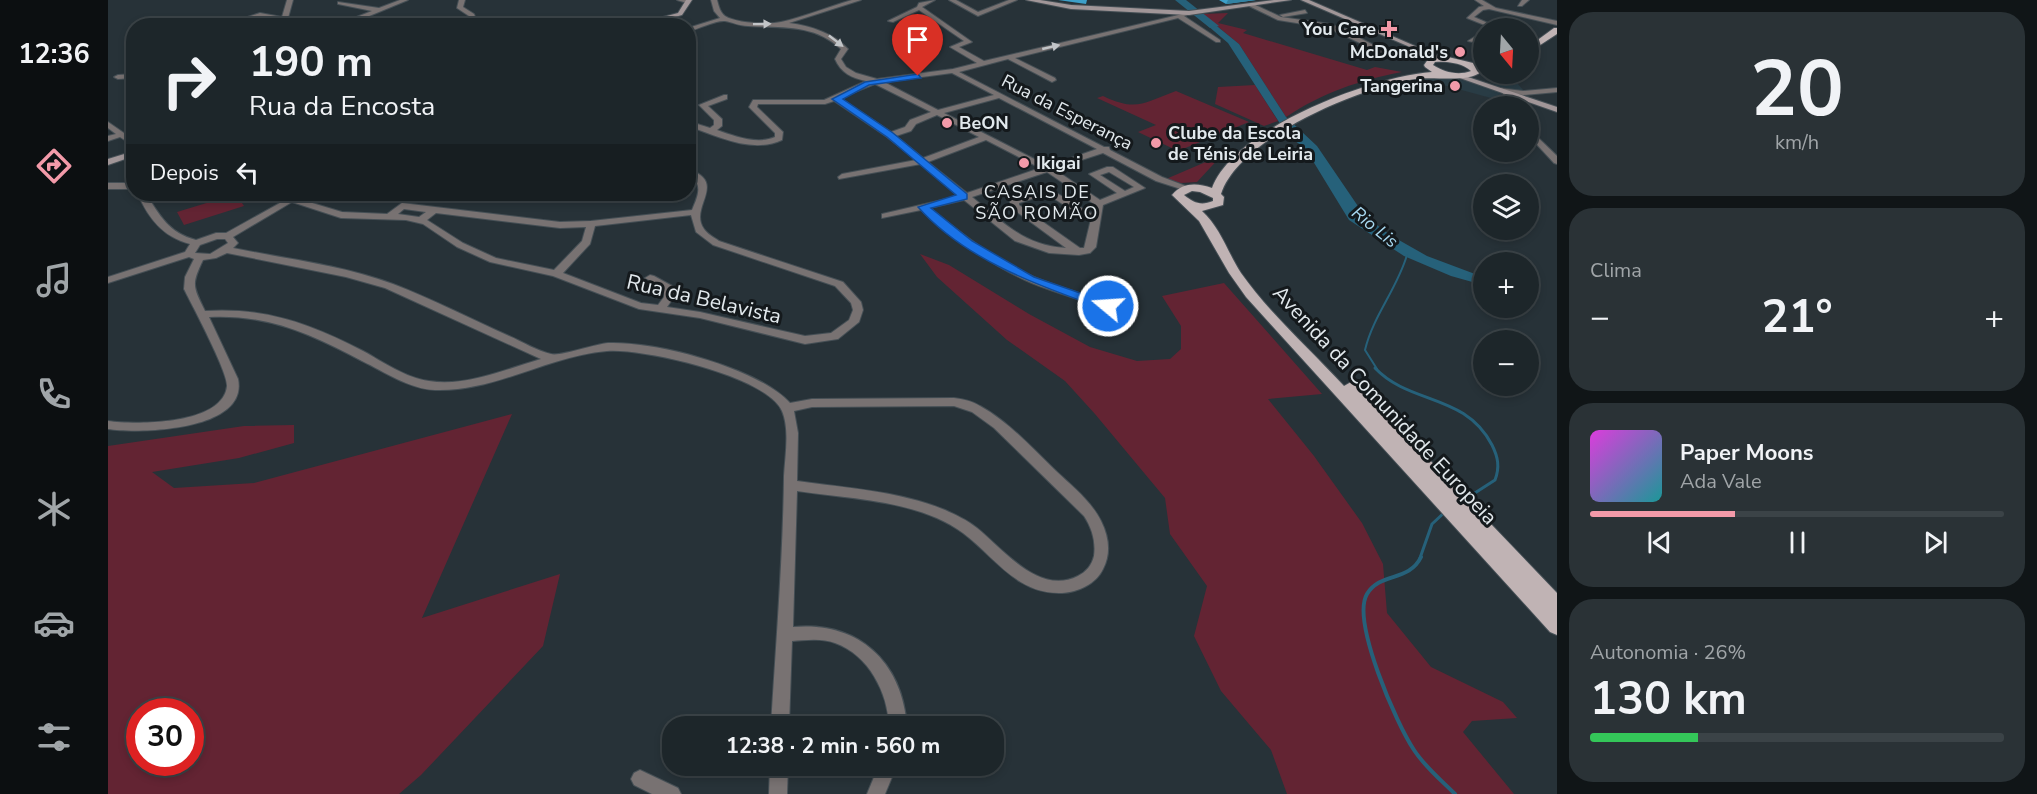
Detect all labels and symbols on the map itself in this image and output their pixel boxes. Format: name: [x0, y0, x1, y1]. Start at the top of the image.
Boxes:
pin: [892, 14, 943, 76]
place label: You Care: [1301, 17, 1376, 41]
north arrow: [1473, 18, 1539, 84]
one-way arrow: [753, 19, 772, 29]
marker: You Care: [1380, 20, 1398, 38]
one-way arrow: [828, 35, 844, 48]
place label: McDonald's: [1350, 40, 1448, 64]
one-way arrow: [1042, 42, 1060, 52]
marker: McDonald's: [1453, 45, 1467, 59]
street label: Rua da Esperança: [997, 69, 1137, 155]
place label: Tangerina: [1360, 74, 1443, 98]
marker: Tangerina: [1448, 79, 1462, 93]
place label: BeON: [959, 111, 1009, 135]
marker: BeON: [940, 116, 954, 130]
place label: Clube da Escola de Ténis de Leiria: [1168, 121, 1313, 166]
marker: Clube da Escola de Ténis de Leiria: [1149, 136, 1163, 150]
place label: Ikigai: [1036, 151, 1081, 175]
marker: Ikigai: [1017, 156, 1031, 170]
district label: CASAIS DE SÃO ROMÃO: [975, 180, 1099, 225]
water label: Rio Lis: [1347, 201, 1403, 253]
street label: Rua da Belavista: [624, 268, 784, 330]
position arrow: [1076, 274, 1140, 338]
street label: Avenida da Comunidade Europeia: [1267, 279, 1503, 531]
speed limit sign: 30: [126, 698, 204, 776]

